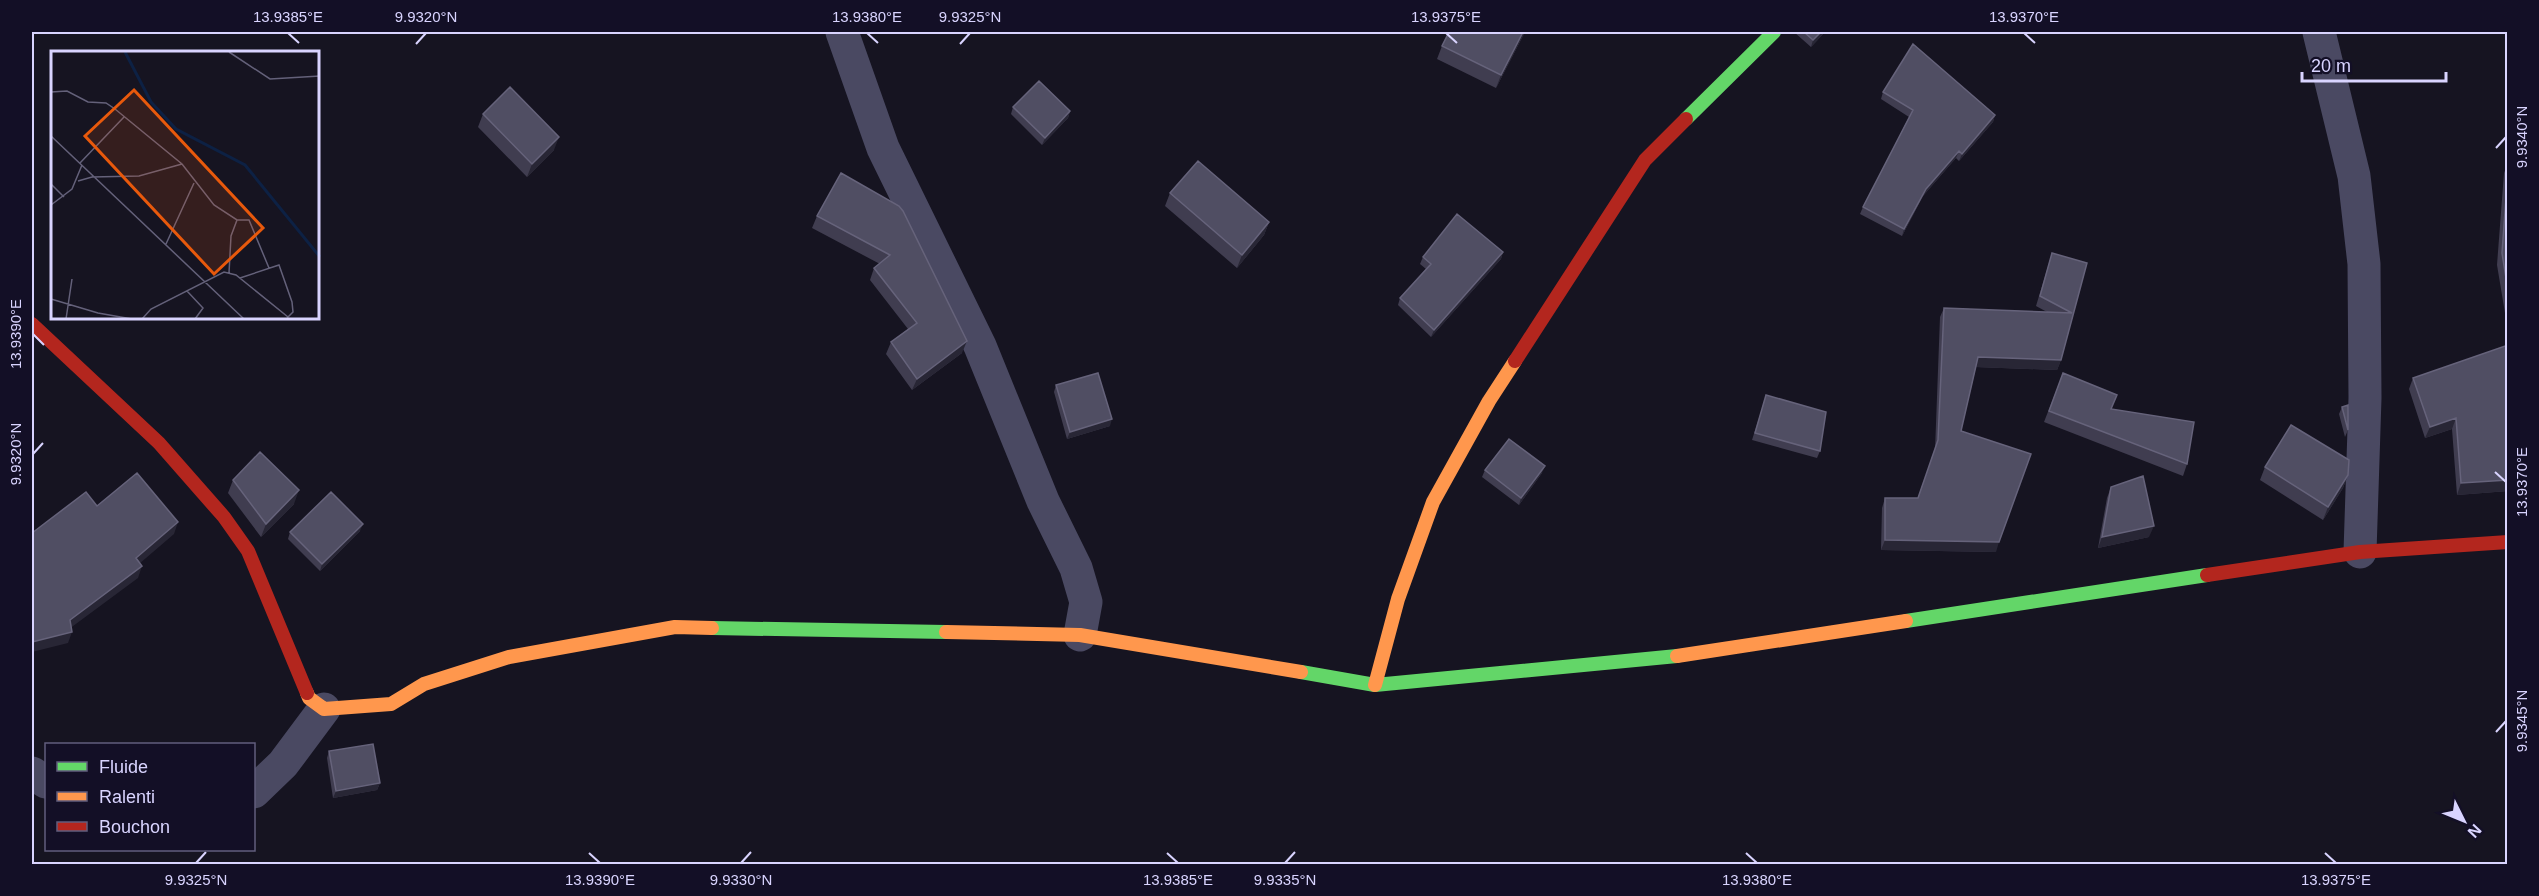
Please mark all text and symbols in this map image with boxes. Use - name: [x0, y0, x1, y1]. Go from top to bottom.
- text: 13.9385°E: [253, 8, 323, 25]
- text: 9.9320°N: [395, 8, 457, 25]
- text: 13.9380°E: [832, 8, 902, 25]
- text: 9.9325°N: [939, 8, 1001, 25]
- text: 13.9375°E: [1411, 8, 1481, 25]
- text: 13.9370°E: [1989, 8, 2059, 25]
- scale bar: [2302, 45, 2446, 83]
- inset map: [51, 51, 320, 320]
- text: 20 m: [2311, 56, 2351, 76]
- text: 9.9340°N: [2513, 106, 2530, 168]
- text: 13.9390°E: [7, 299, 24, 369]
- text: 9.9320°N: [7, 423, 24, 485]
- text: 13.9370°E: [2513, 447, 2530, 517]
- text: 9.9345°N: [2513, 690, 2530, 752]
- legend: [45, 743, 255, 851]
- text: Fluide: [99, 757, 148, 777]
- text: Ralenti: [99, 787, 155, 807]
- north arrow: [2434, 791, 2494, 851]
- text: Bouchon: [99, 817, 170, 837]
- text: N: [2464, 821, 2485, 841]
- text: 9.9325°N: [165, 871, 227, 888]
- text: 13.9390°E: [565, 871, 635, 888]
- text: 9.9330°N: [710, 871, 772, 888]
- text: 13.9385°E: [1143, 871, 1213, 888]
- text: 9.9335°N: [1254, 871, 1316, 888]
- text: 13.9380°E: [1722, 871, 1792, 888]
- text: 13.9375°E: [2301, 871, 2371, 888]

